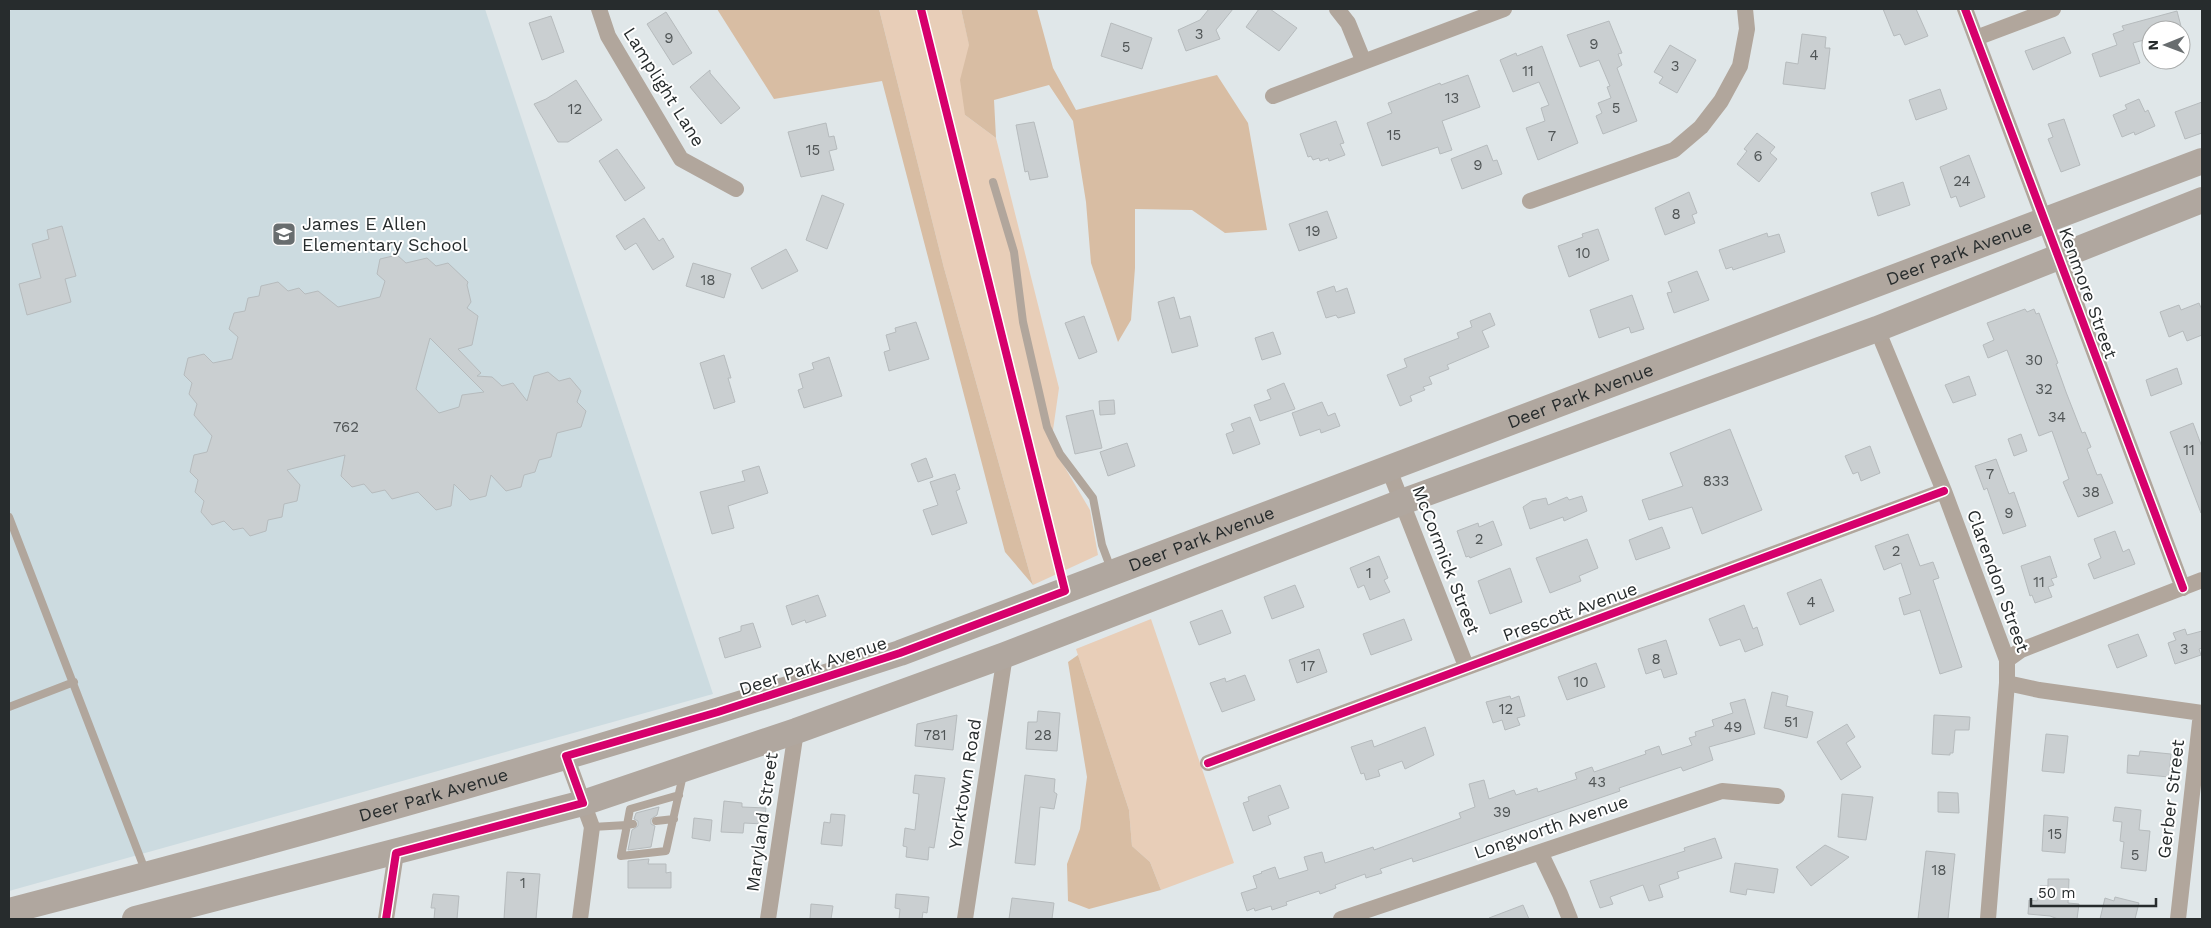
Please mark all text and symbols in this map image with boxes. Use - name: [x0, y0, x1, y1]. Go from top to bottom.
- north arrow: [2141, 20, 2191, 70]
- street label: Lamplight Lane: [619, 23, 709, 150]
- house number: 3: [1195, 25, 1203, 43]
- house number: 9: [664, 29, 674, 47]
- house number: 9: [1589, 35, 1599, 53]
- house number: 5: [1122, 38, 1130, 56]
- text: N: [2145, 40, 2161, 51]
- house number: 4: [1809, 46, 1819, 64]
- house number: 3: [1671, 57, 1679, 75]
- house number: 11: [1522, 62, 1534, 80]
- house number: 13: [1445, 89, 1459, 107]
- house number: 5: [1612, 99, 1620, 117]
- house number: 12: [568, 100, 582, 118]
- house number: 15: [1387, 126, 1401, 144]
- house number: 7: [1548, 127, 1556, 145]
- house number: 15: [806, 141, 820, 159]
- house number: 6: [1753, 147, 1763, 165]
- house number: 9: [1473, 156, 1483, 174]
- house number: 24: [1953, 172, 1971, 190]
- house number: 8: [1671, 205, 1681, 223]
- place label: James E Allen Elementary School: [302, 213, 468, 255]
- street label: Deer Park Avenue: [1883, 215, 2035, 289]
- school or university icon: James E Allen Elementary School: [271, 221, 297, 247]
- house number: 19: [1305, 222, 1321, 240]
- street label: Kenmore Street: [2055, 224, 2122, 362]
- house number: 10: [1575, 244, 1591, 262]
- house number: 18: [700, 271, 716, 289]
- house number: 30: [2025, 351, 2043, 369]
- street label: Deer Park Avenue: [1504, 358, 1656, 433]
- house number: 32: [2035, 380, 2053, 398]
- house number: 34: [2048, 408, 2066, 426]
- house number: 762: [333, 418, 359, 436]
- house number: 11: [2183, 441, 2195, 459]
- house number: 7: [1986, 465, 1994, 483]
- house number: 833: [1703, 472, 1729, 490]
- street label: McCormick Street: [1408, 482, 1485, 638]
- house number: 38: [2082, 483, 2100, 501]
- street label: Deer Park Avenue: [1125, 502, 1277, 576]
- house number: 9: [2004, 504, 2014, 522]
- street label: Clarendon Street: [1963, 507, 2034, 655]
- house number: 2: [1475, 530, 1483, 548]
- house number: 2: [1892, 542, 1900, 560]
- house number: 1: [1366, 564, 1372, 582]
- house number: 11: [2033, 573, 2045, 591]
- street label: Prescott Avenue: [1500, 577, 1640, 646]
- house number: 4: [1806, 593, 1816, 611]
- street label: Deer Park Avenue: [736, 632, 889, 699]
- house number: 3: [2180, 640, 2188, 658]
- house number: 8: [1651, 650, 1661, 668]
- house number: 17: [1301, 657, 1315, 675]
- house number: 10: [1573, 673, 1589, 691]
- house number: 12: [1499, 700, 1513, 718]
- house number: 51: [1784, 713, 1798, 731]
- street label: Yorktown Road: [944, 717, 985, 851]
- house number: 49: [1724, 718, 1742, 736]
- house number: 781: [923, 726, 947, 744]
- house number: 28: [1034, 726, 1052, 744]
- street label: Gerber Street: [2153, 738, 2188, 860]
- street label: Maryland Street: [741, 750, 782, 893]
- street label: Deer Park Avenue: [356, 763, 510, 826]
- house number: 43: [1588, 773, 1606, 791]
- street label: Longworth Avenue: [1471, 790, 1631, 863]
- house number: 39: [1493, 803, 1511, 821]
- house number: 15: [2048, 825, 2062, 843]
- house number: 5: [2131, 846, 2139, 864]
- house number: 18: [1931, 861, 1947, 879]
- house number: 1: [520, 874, 526, 892]
- scale bar: [2031, 876, 2156, 908]
- text: 50 m: [2038, 884, 2075, 902]

